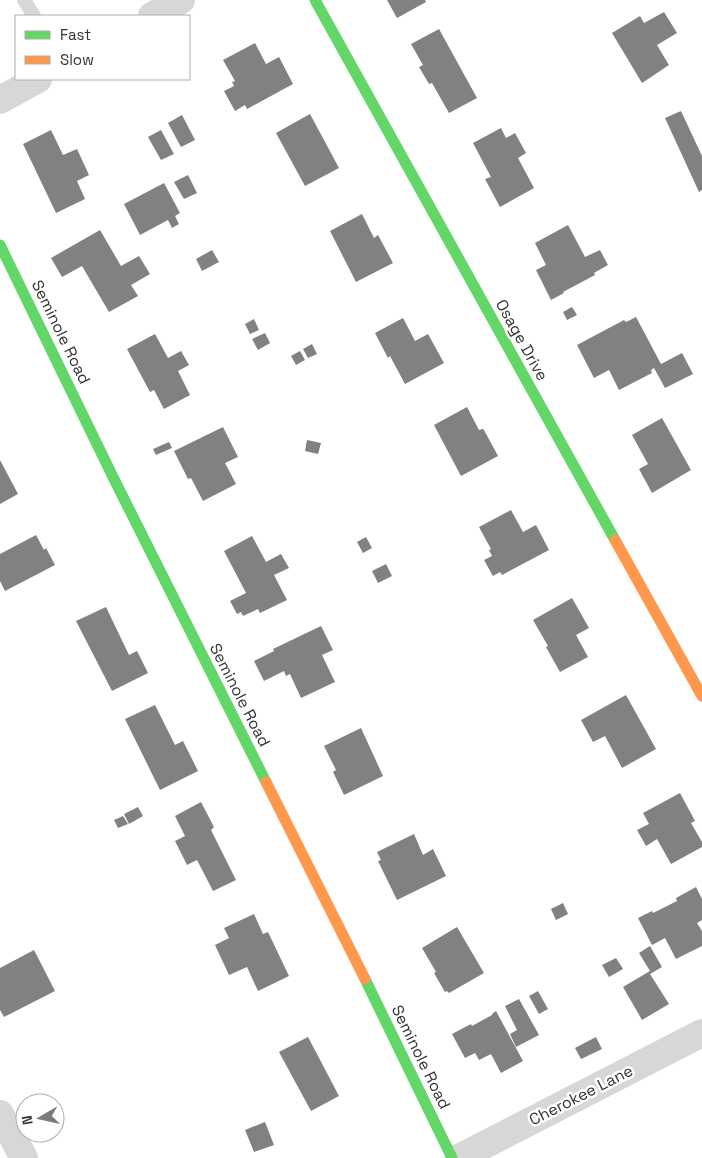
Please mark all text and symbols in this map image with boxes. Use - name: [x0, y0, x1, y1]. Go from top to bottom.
- legend: [15, 15, 190, 80]
- text: Fast: [60, 25, 91, 44]
- text: Slow: [60, 50, 94, 69]
- street label: Seminole Road: [27, 276, 95, 388]
- street label: Osage Drive: [491, 295, 553, 385]
- street label: Seminole Road: [205, 640, 275, 750]
- street label: Seminole Road: [387, 1001, 455, 1113]
- street label: Cherokee Lane: [526, 1060, 636, 1130]
- north arrow: [15, 1093, 65, 1143]
- text: N: [18, 1114, 37, 1126]

